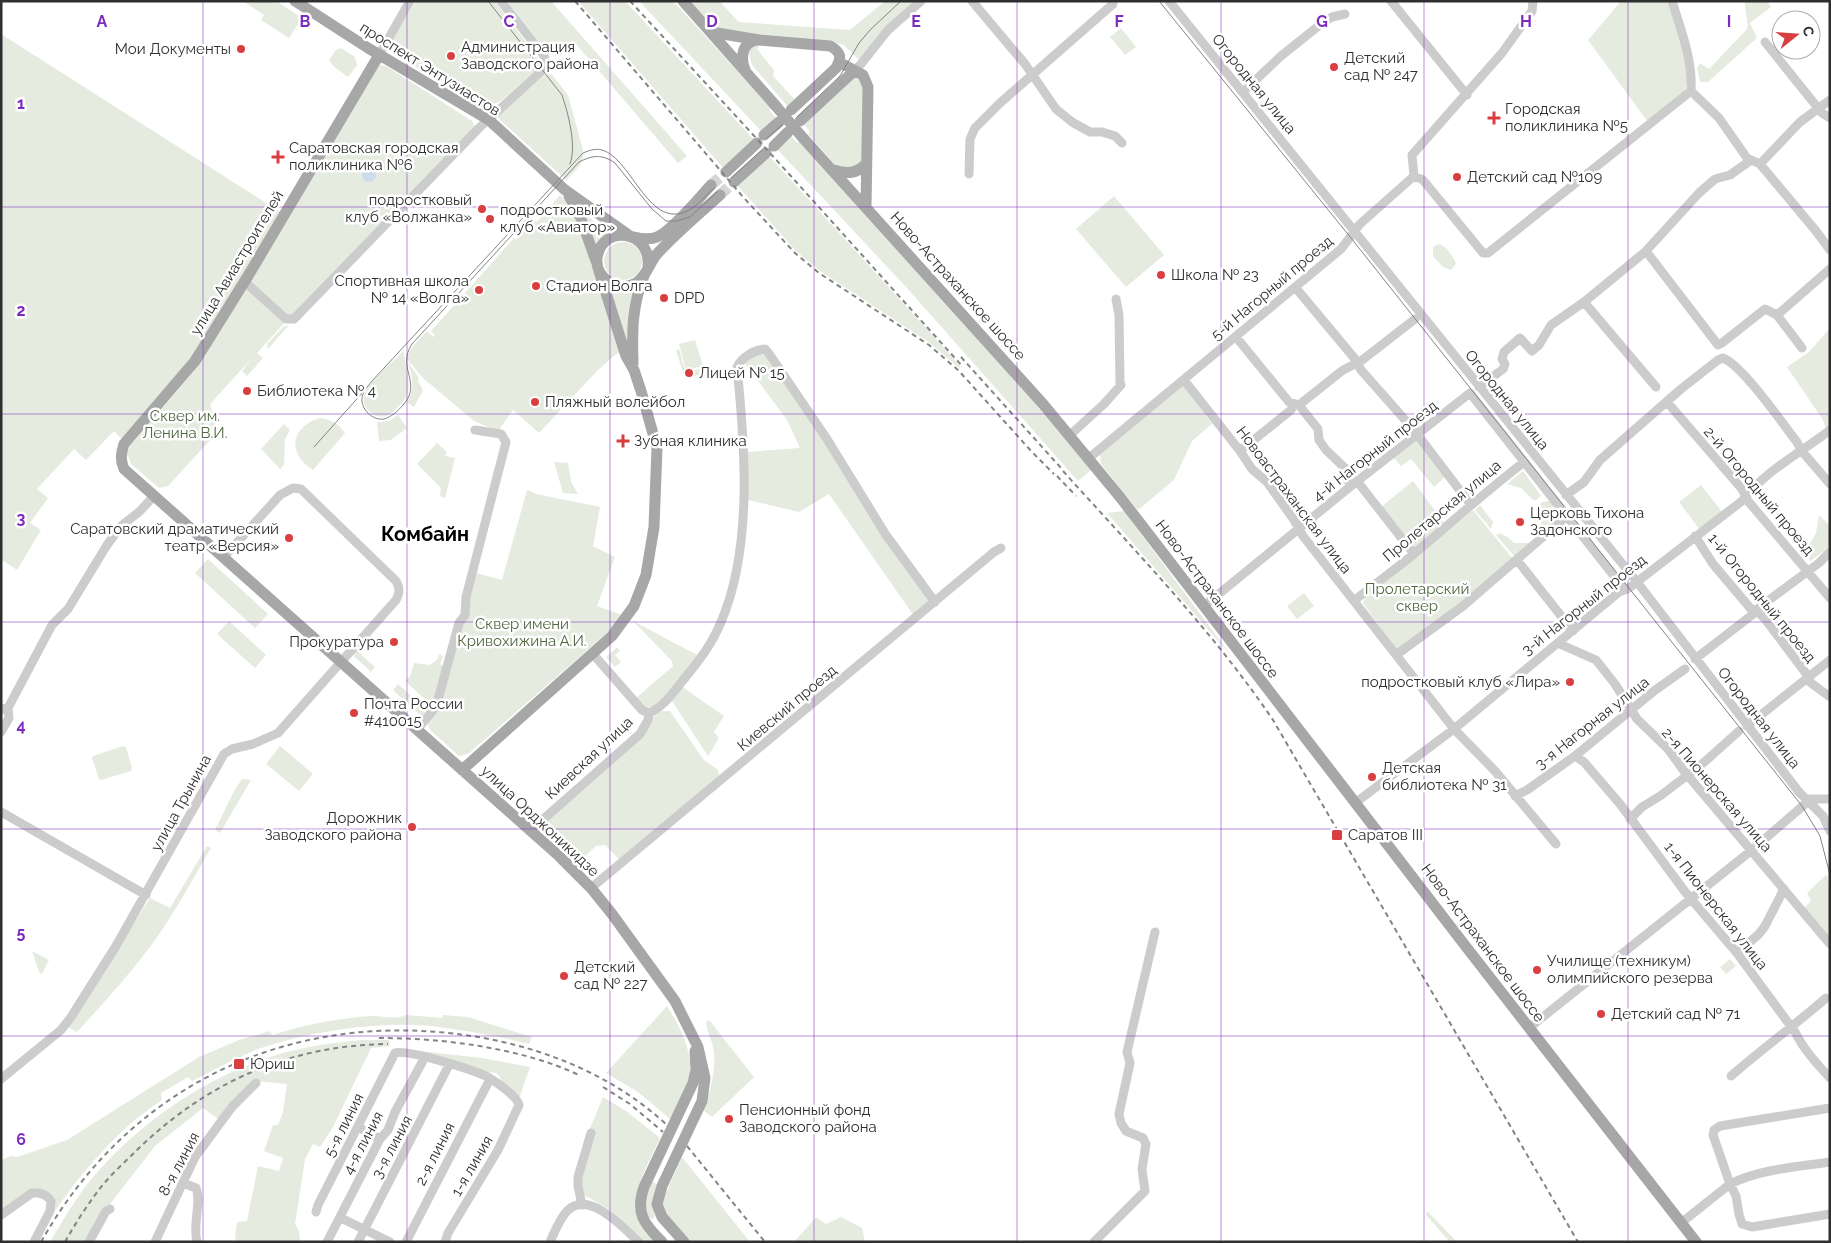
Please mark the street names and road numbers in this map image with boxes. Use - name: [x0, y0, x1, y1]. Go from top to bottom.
- street label: проспект Энтузиастов: [357, 18, 503, 120]
- street label: Огородная улица: [1208, 30, 1300, 138]
- street label: улица Авиастроителей: [187, 187, 287, 339]
- street label: Ново-Астраханское шоссе: [887, 208, 1030, 364]
- street label: 5-й Нагорный проезд: [1207, 232, 1337, 344]
- street label: Огородная улица: [1461, 346, 1553, 454]
- street label: 4-й Нагорный проезд: [1309, 397, 1441, 505]
- street label: Новоастраханская улица: [1233, 423, 1355, 577]
- street label: 2-й Огородный проезд: [1700, 423, 1818, 559]
- street label: Пролетарская улица: [1379, 456, 1505, 566]
- street label: Ново-Астраханское шоссе: [1152, 516, 1283, 682]
- street label: 1-й Огородный проезд: [1704, 530, 1820, 667]
- street label: 3-й Нагорный проезд: [1518, 551, 1650, 659]
- street label: Киевский проезд: [734, 661, 841, 755]
- street label: Огородная улица: [1714, 664, 1804, 772]
- street label: 3-я Нагорная улица: [1531, 673, 1653, 773]
- street label: Киевская улица: [542, 713, 636, 803]
- street label: 2-я Пионерская улица: [1658, 724, 1776, 856]
- street label: улица Трынина: [147, 752, 215, 854]
- street label: улица Орджоникидзе: [477, 762, 603, 881]
- street label: 1-я Пионерская улица: [1660, 838, 1772, 974]
- street label: Ново-Астраханское шоссе: [1418, 860, 1549, 1026]
- street label: 5-я линия: [320, 1090, 368, 1160]
- street label: 4-я линия: [339, 1108, 387, 1178]
- street label: 3-я линия: [368, 1112, 416, 1182]
- street label: 2-я линия: [411, 1119, 459, 1189]
- street label: 8-я линия: [155, 1129, 203, 1199]
- street label: 1-я линия: [447, 1132, 497, 1200]

